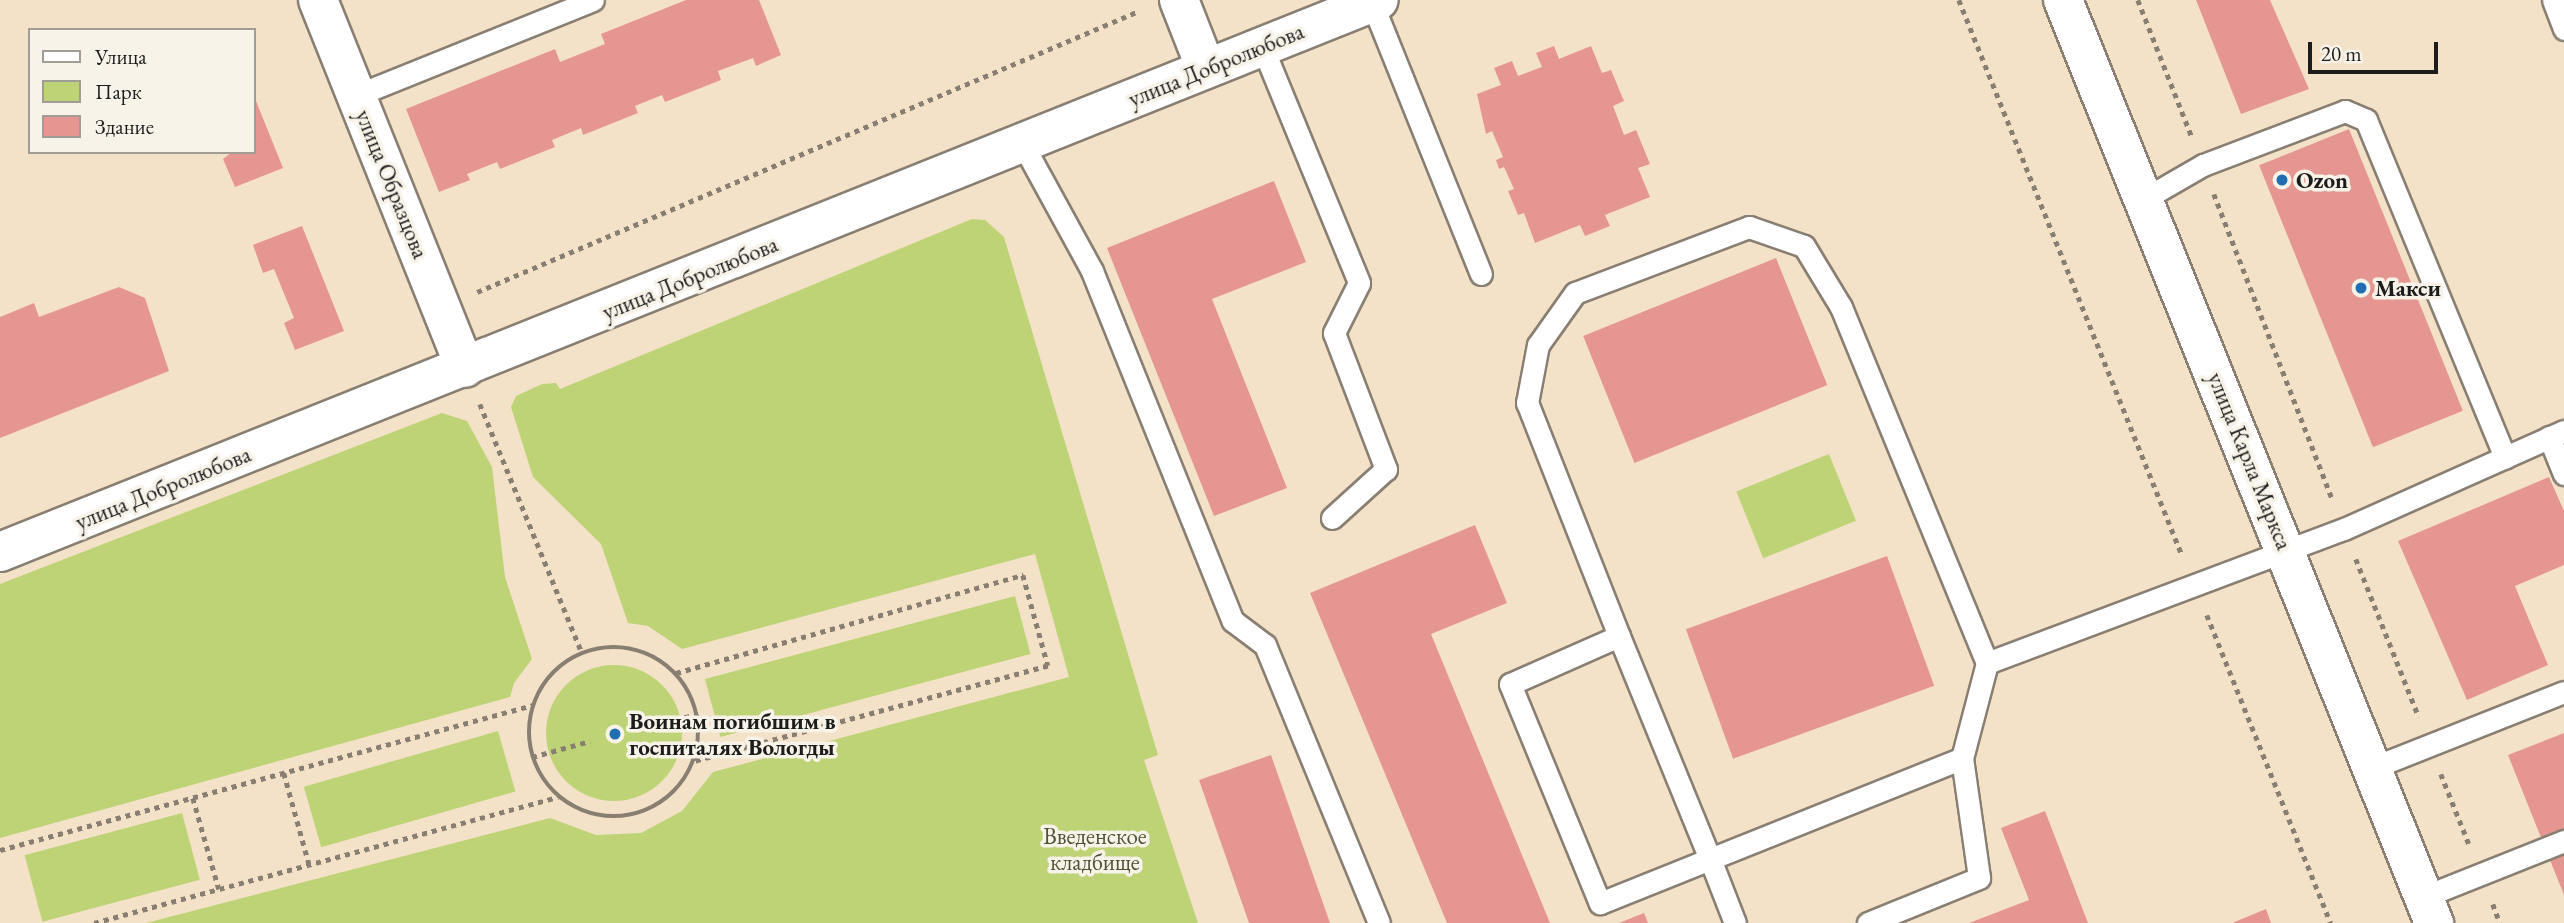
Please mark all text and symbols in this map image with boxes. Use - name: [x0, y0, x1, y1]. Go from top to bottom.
- street label: улица Добролюбова: [1124, 17, 1308, 113]
- legend: [28, 28, 256, 154]
- scale bar: [2312, 28, 2442, 72]
- text: 20 m: [2321, 40, 2362, 67]
- text: Улица: [95, 43, 147, 70]
- text: Парк: [95, 78, 142, 105]
- street label: улица Образцова: [350, 106, 434, 262]
- text: Здание: [95, 113, 154, 140]
- place label: Ozon: [2296, 166, 2348, 194]
- marker: Ozon: [2274, 172, 2290, 188]
- street label: улица Добролюбова: [598, 230, 782, 326]
- place label: Макси: [2375, 274, 2441, 302]
- marker: Макси: [2353, 280, 2369, 296]
- street label: улица Карла Маркса: [2202, 368, 2298, 554]
- street label: улица Добролюбова: [71, 440, 255, 536]
- place label: Воинам погибшим в госпиталях Вологды: [629, 707, 836, 761]
- marker: Воинам погибшим в госпиталях Вологды: [607, 726, 623, 742]
- park label: Введенское кладбище: [1043, 822, 1147, 876]

